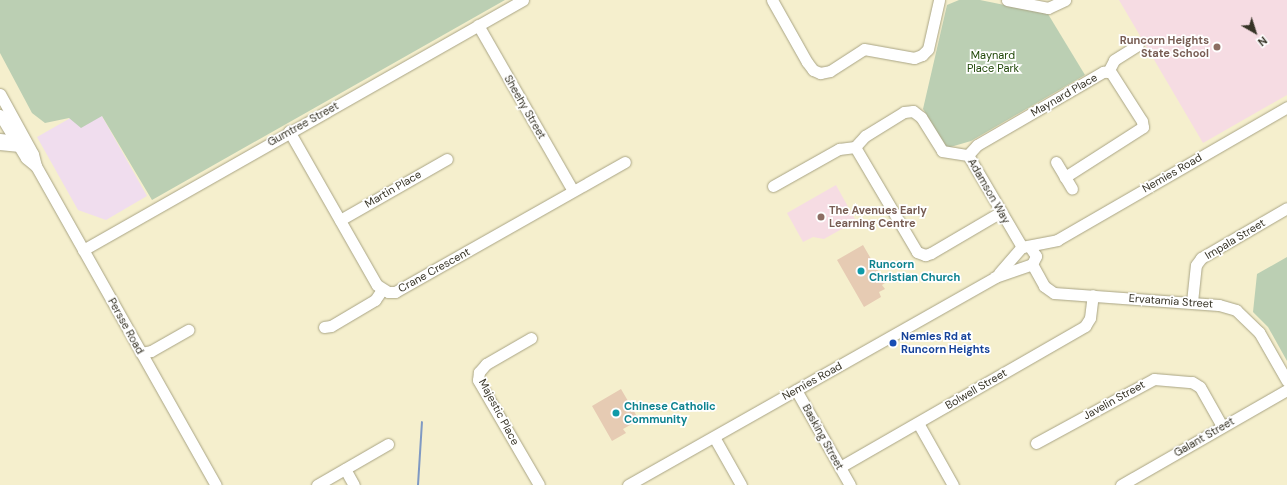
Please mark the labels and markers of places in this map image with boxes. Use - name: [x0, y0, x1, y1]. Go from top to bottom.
- place label: Runcorn Heights State School: [1120, 34, 1209, 60]
- marker: Runcorn Heights State School: [1212, 42, 1222, 52]
- place label: The Avenues Early Learning Centre: [829, 204, 927, 230]
- marker: The Avenues Early Learning Centre: [816, 212, 826, 222]
- place label: Runcorn Christian Church: [869, 258, 960, 284]
- marker: Runcorn Christian Church: [856, 266, 866, 276]
- place label: Nemies Rd at Runcorn Heights: [901, 330, 990, 356]
- marker: Nemies Rd at Runcorn Heights: [888, 338, 898, 348]
- place label: Chinese Catholic Community: [624, 400, 716, 426]
- marker: Chinese Catholic Community: [611, 408, 621, 418]

